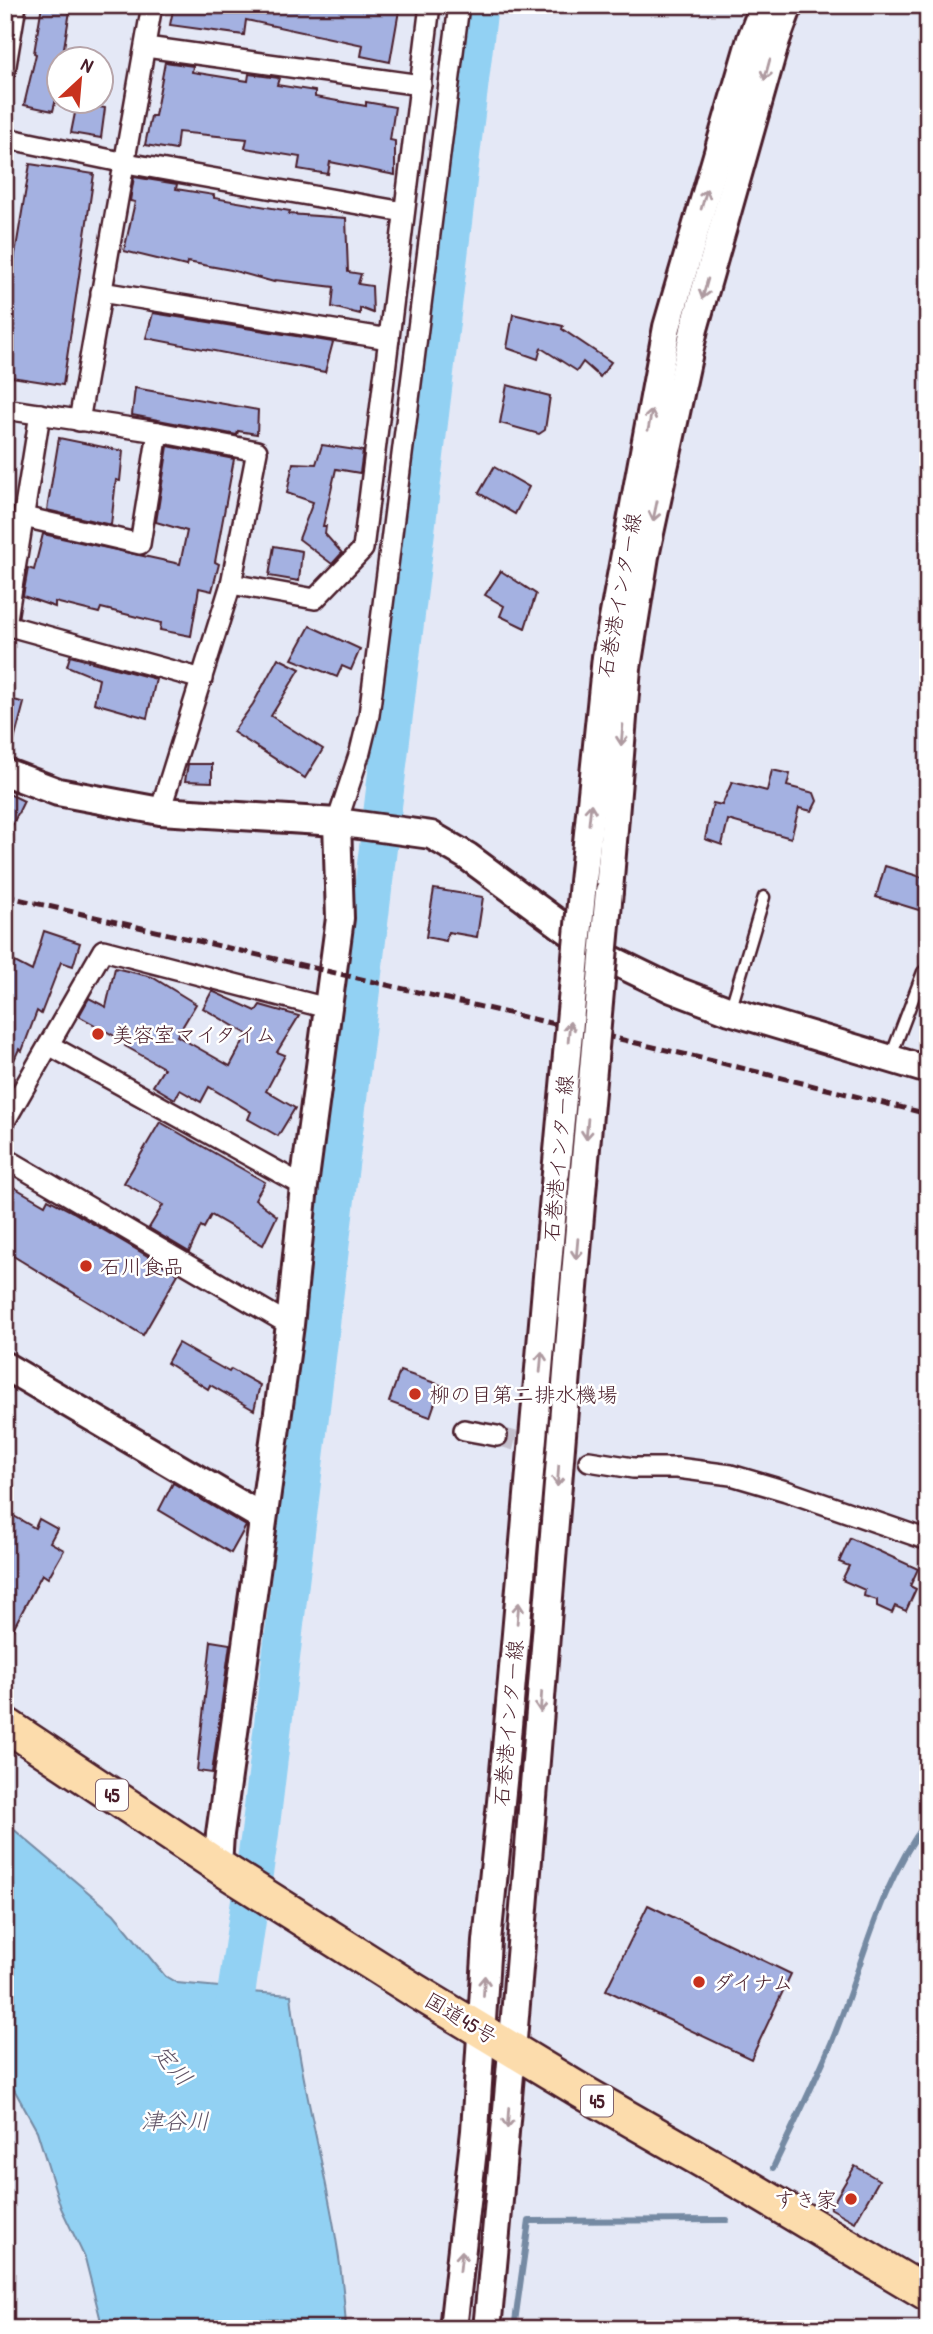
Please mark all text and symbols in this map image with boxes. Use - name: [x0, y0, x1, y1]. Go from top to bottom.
- north arrow: [46, 46, 116, 116]
- text: N: [77, 51, 98, 79]
- one-way arrow: [760, 59, 773, 81]
- one-way arrow: [699, 188, 712, 210]
- one-way arrow: [698, 278, 711, 300]
- one-way arrow: [644, 409, 657, 432]
- one-way arrow: [647, 499, 661, 522]
- street label: 石巻港インター線: [590, 510, 648, 680]
- one-way arrow: [615, 724, 628, 746]
- one-way arrow: [583, 803, 596, 826]
- place label: 美容室マイタイム: [112, 1020, 276, 1049]
- one-way arrow: [563, 1021, 576, 1043]
- marker: 美容室マイタイム: [90, 1026, 106, 1042]
- street label: 石巻港インター線: [536, 1073, 580, 1243]
- one-way arrow: [580, 1118, 593, 1140]
- one-way arrow: [570, 1237, 583, 1260]
- place label: 石川食品: [100, 1252, 184, 1281]
- marker: 石川食品: [78, 1258, 94, 1274]
- one-way arrow: [535, 1351, 548, 1373]
- place label: 柳の目第二排水機場: [429, 1380, 618, 1409]
- marker: 柳の目第二排水機場: [407, 1386, 423, 1402]
- one-way arrow: [551, 1464, 564, 1486]
- one-way arrow: [512, 1602, 525, 1624]
- street label: 石巻港インター線: [486, 1638, 530, 1808]
- one-way arrow: [534, 1691, 547, 1713]
- road number: 45: [96, 1780, 128, 1811]
- place label: ダイナム: [713, 1968, 793, 1997]
- marker: ダイナム: [691, 1974, 707, 1990]
- one-way arrow: [478, 1975, 491, 1997]
- street label: 国道45号: [419, 1985, 503, 2051]
- water label: 定川: [146, 2038, 200, 2092]
- road number: 45: [581, 2086, 613, 2116]
- water label: 津谷川: [141, 2105, 210, 2136]
- one-way arrow: [501, 2106, 514, 2129]
- place label: すき家: [774, 2185, 837, 2214]
- marker: すき家: [843, 2191, 859, 2207]
- one-way arrow: [454, 2250, 467, 2273]

